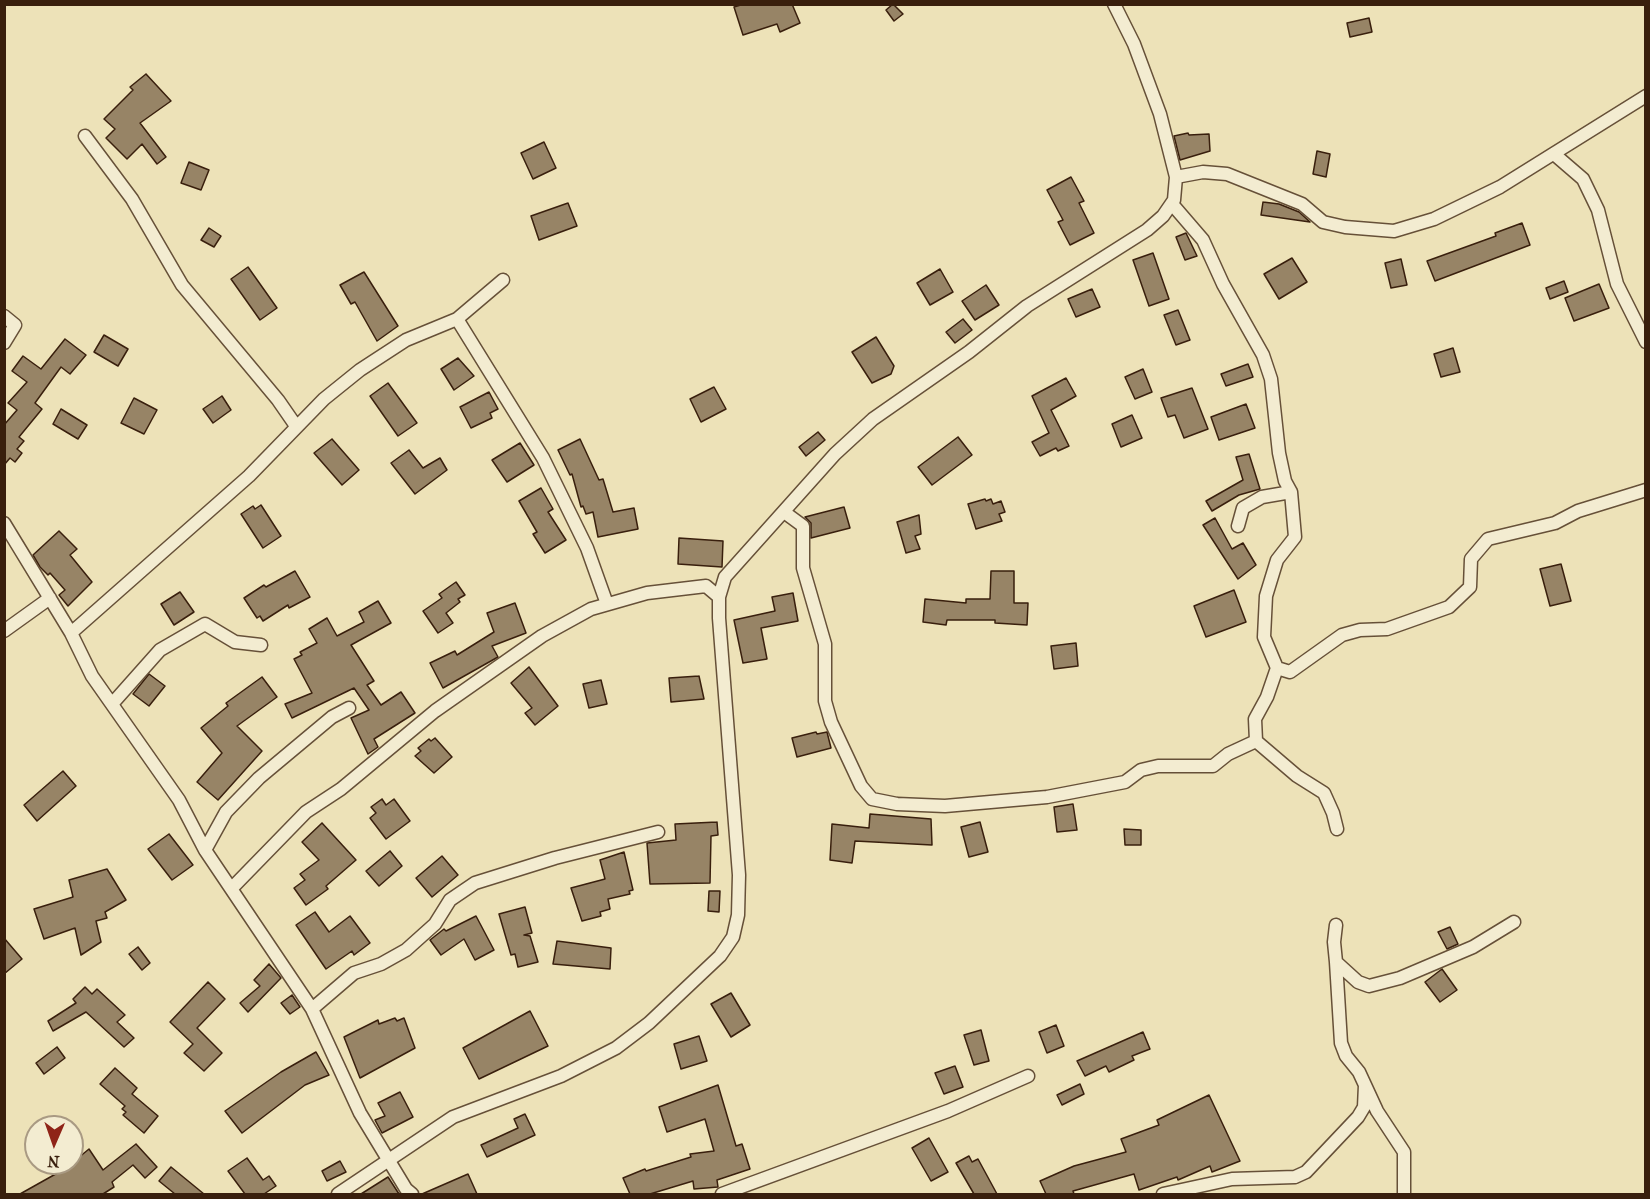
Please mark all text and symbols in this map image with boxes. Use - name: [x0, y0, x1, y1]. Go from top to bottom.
- north arrow: [24, 1115, 84, 1175]
- text: N: [47, 1152, 60, 1171]

